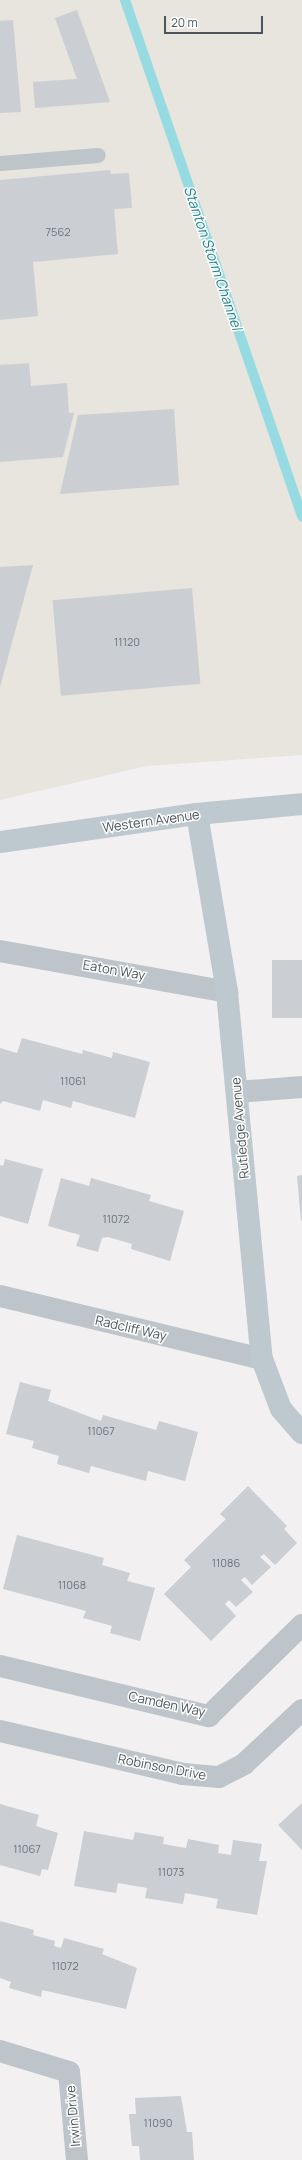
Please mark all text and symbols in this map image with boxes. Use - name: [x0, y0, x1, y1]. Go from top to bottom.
- scale bar: [166, 8, 265, 34]
- text: 20 m: [171, 14, 198, 31]
- water label: Stanton Storm Channel: [180, 184, 246, 332]
- house number: 7562: [46, 225, 70, 239]
- house number: 11120: [114, 635, 140, 649]
- street label: Western Avenue: [101, 806, 201, 836]
- street label: Eaton Way: [82, 957, 146, 983]
- house number: 11061: [60, 1074, 86, 1088]
- street label: Rutledge Avenue: [228, 1077, 252, 1179]
- house number: 11072: [102, 1212, 130, 1226]
- street label: Radcliff Way: [94, 1312, 168, 1344]
- house number: 11067: [87, 1424, 115, 1438]
- house number: 11086: [212, 1556, 240, 1570]
- house number: 11068: [58, 1578, 86, 1592]
- street label: Camden Way: [127, 1688, 207, 1720]
- street label: Robinson Drive: [117, 1751, 207, 1783]
- house number: 11067: [13, 1842, 41, 1856]
- house number: 11073: [158, 1865, 184, 1879]
- house number: 11072: [51, 1959, 79, 1973]
- street label: Irwin Drive: [63, 2085, 83, 2147]
- house number: 11090: [144, 2116, 172, 2130]

